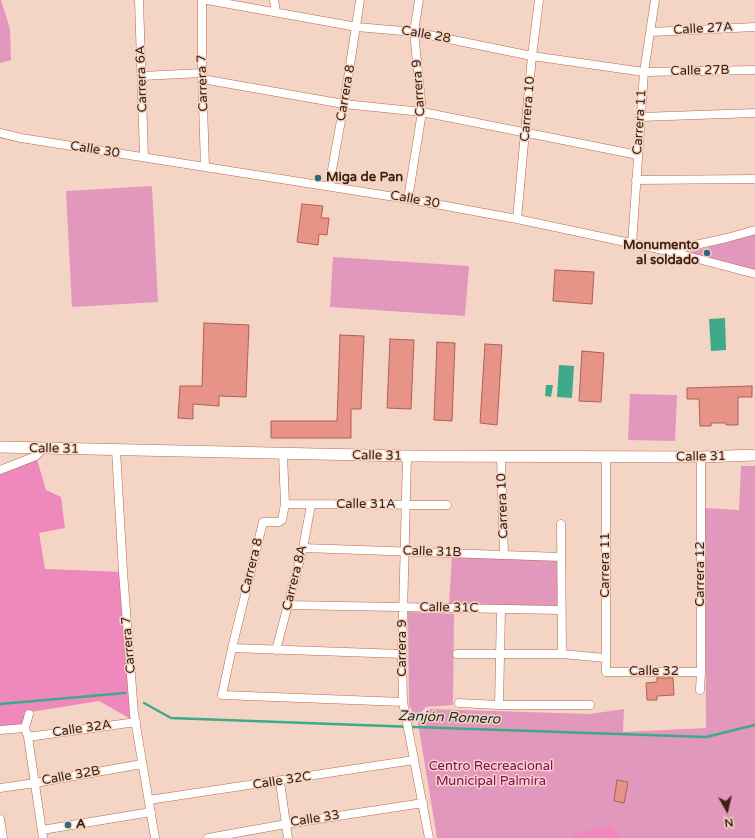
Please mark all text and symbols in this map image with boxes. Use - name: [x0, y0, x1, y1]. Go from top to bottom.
- street label: Calle 27A: [673, 20, 733, 38]
- street label: Calle 28: [400, 23, 452, 47]
- street label: Carrera 6A: [133, 45, 151, 113]
- street label: Carrera 7: [194, 54, 212, 112]
- street label: Carrera 9: [409, 59, 429, 117]
- street label: Carrera 8: [333, 63, 359, 123]
- street label: Calle 27B: [670, 63, 730, 79]
- street label: Carrera 10: [517, 76, 539, 142]
- street label: Carrera 11: [630, 89, 650, 155]
- street label: Calle 30: [69, 138, 121, 162]
- place label: Miga de Pan: [326, 170, 403, 186]
- marker: Miga de Pan: [313, 173, 323, 183]
- street label: Calle 30: [389, 188, 441, 212]
- place label: Monumento al soldado: [623, 238, 699, 269]
- marker: Monumento al soldado: [702, 248, 712, 258]
- street label: Calle 31: [29, 441, 79, 457]
- street label: Calle 31: [352, 448, 402, 464]
- street label: Calle 31: [676, 449, 726, 465]
- street label: Carrera 10: [494, 473, 512, 539]
- street label: Calle 31A: [336, 497, 396, 513]
- street label: Carrera 11: [598, 532, 614, 598]
- street label: Carrera 8: [238, 536, 266, 596]
- street label: Carrera 12: [693, 541, 709, 607]
- street label: Calle 31B: [402, 543, 462, 561]
- street label: Carrera 8A: [279, 544, 311, 612]
- street label: Calle 31C: [419, 600, 479, 616]
- street label: Carrera 7: [119, 616, 139, 674]
- street label: Carrera 9: [395, 619, 411, 677]
- street label: Calle 32: [629, 664, 679, 680]
- water label: Zanjón Romero: [397, 708, 501, 728]
- street label: Calle 32A: [51, 717, 113, 741]
- park label: Centro Recreacional Municipal Palmira: [429, 759, 553, 790]
- street label: Calle 32B: [41, 763, 101, 789]
- street label: Calle 32C: [252, 769, 312, 793]
- north arrow: [707, 790, 747, 830]
- street label: Calle 33: [289, 807, 341, 831]
- text: N: [723, 815, 734, 829]
- place label: A: [76, 817, 86, 833]
- marker: A: [63, 820, 73, 830]

